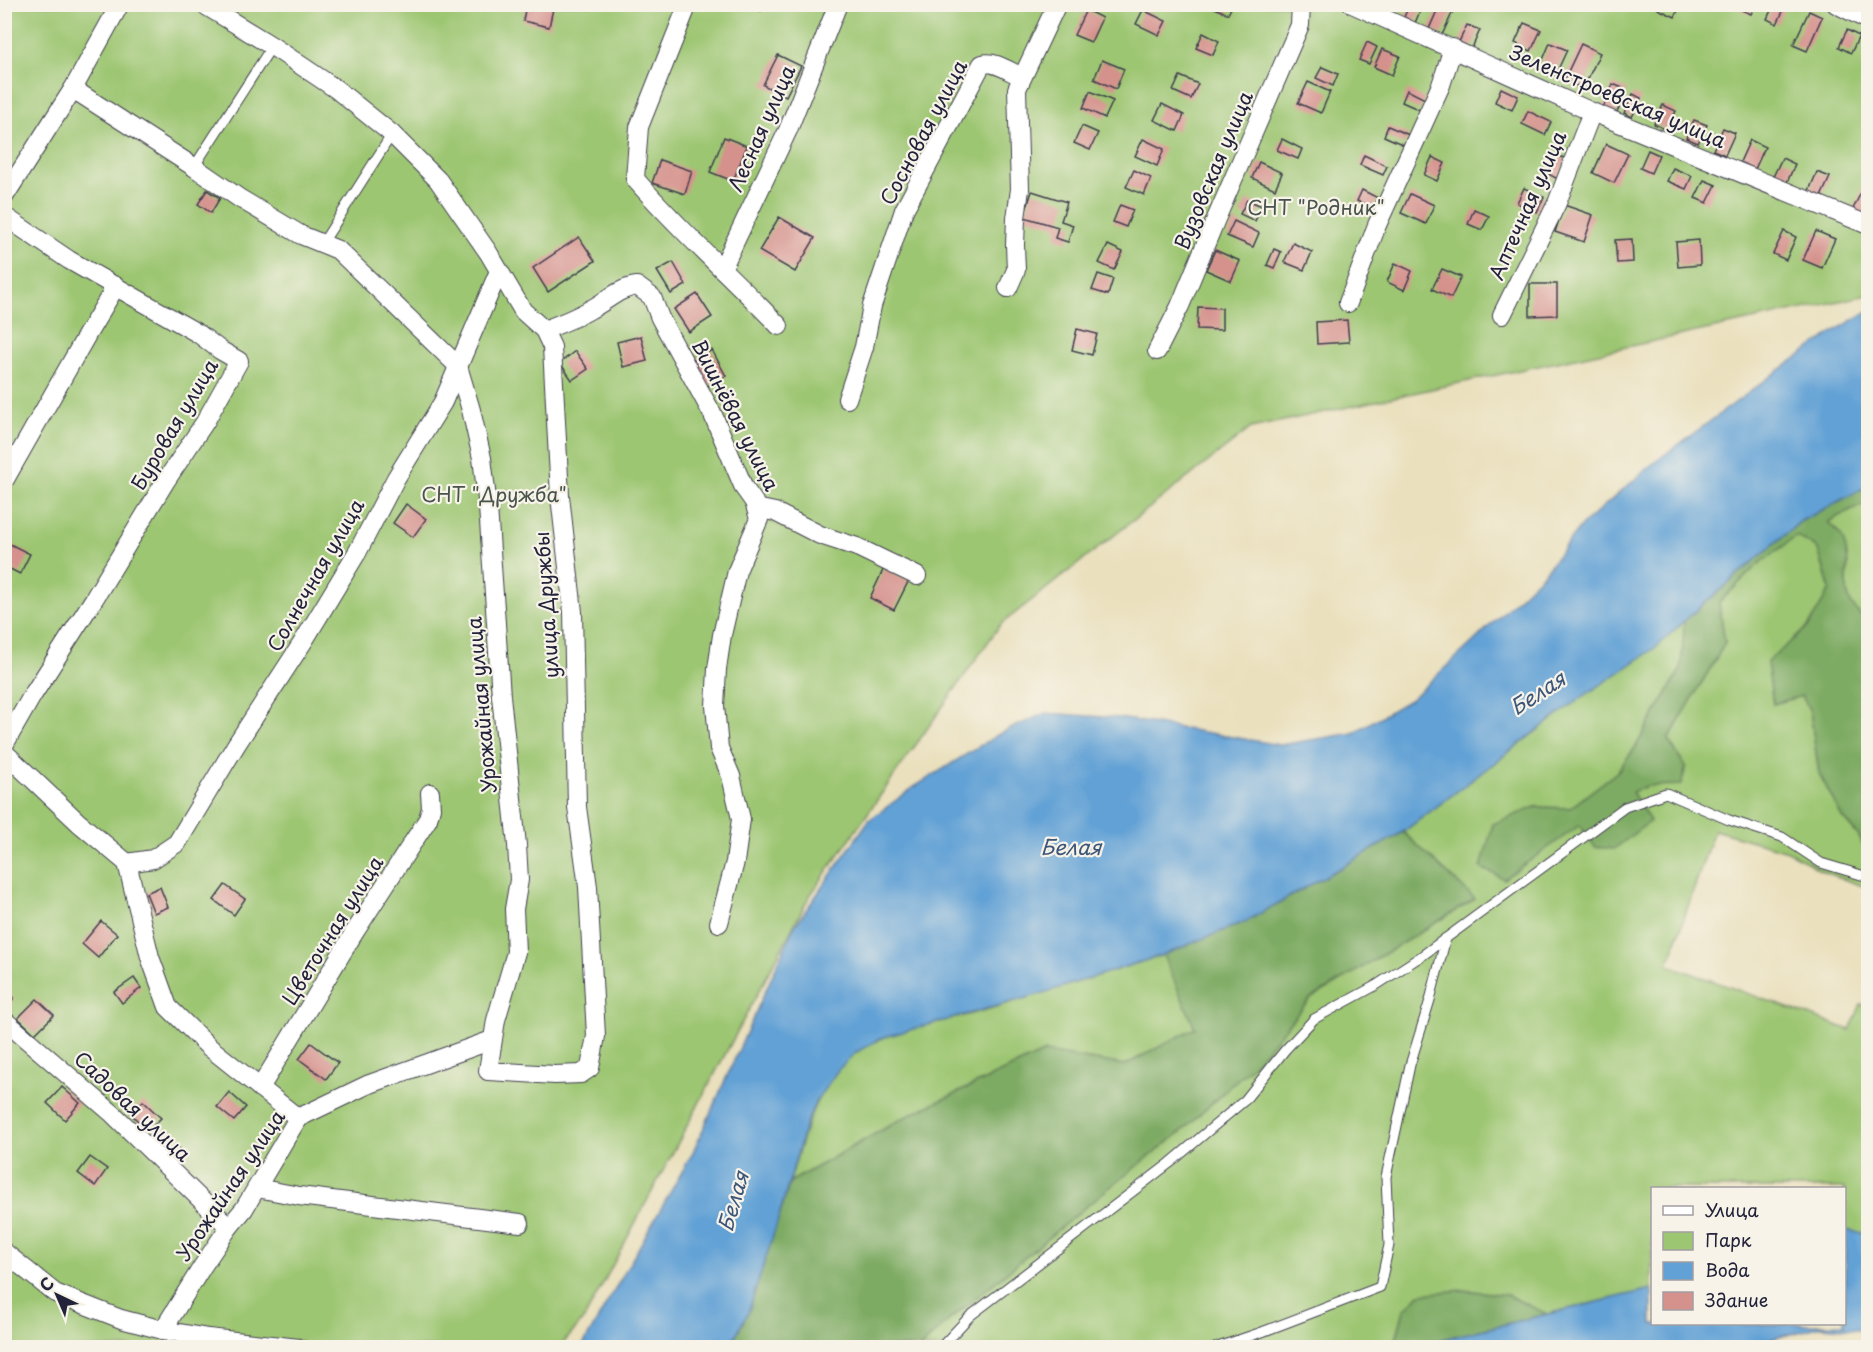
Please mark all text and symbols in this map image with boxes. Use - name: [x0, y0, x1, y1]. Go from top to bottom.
- street label: Зеленстроевская улица: [1505, 37, 1731, 155]
- street label: Сосновая улица: [872, 54, 974, 210]
- street label: Лесная улица: [720, 59, 803, 196]
- street label: Вузовская улица: [1166, 86, 1260, 254]
- street label: Аптечная улица: [1481, 125, 1573, 284]
- park label: СНТ "Родник": [1247, 192, 1385, 222]
- street label: Вишнёвая улица: [685, 334, 787, 496]
- street label: Буровая улица: [123, 352, 225, 495]
- park label: СНТ "Дружба": [421, 479, 567, 509]
- street label: Солнечная улица: [259, 493, 371, 657]
- street label: улица Дружбы: [526, 531, 566, 679]
- street label: Урожайная улица: [458, 615, 504, 794]
- water label: Белая: [1503, 661, 1573, 722]
- water label: Белая: [1041, 830, 1103, 862]
- street label: Цветочная улица: [274, 849, 390, 1010]
- street label: Садовая улица: [68, 1044, 199, 1169]
- street label: Урожайная улица: [168, 1103, 292, 1267]
- water label: Белая: [708, 1166, 756, 1235]
- legend: [1651, 1187, 1846, 1325]
- text: Улица: [1705, 1196, 1759, 1223]
- text: Парк: [1705, 1226, 1752, 1253]
- text: Вода: [1705, 1256, 1750, 1283]
- north arrow: [27, 1265, 87, 1325]
- text: С: [33, 1271, 59, 1296]
- text: Здание: [1705, 1286, 1768, 1313]

